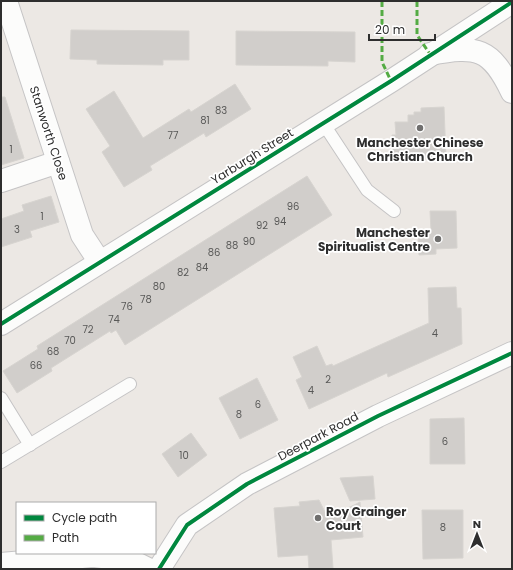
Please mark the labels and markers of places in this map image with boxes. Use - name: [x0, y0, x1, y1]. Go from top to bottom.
- marker: Manchester Chinese Christian Church: [415, 123, 425, 133]
- place label: Manchester Chinese Christian Church: [357, 134, 484, 165]
- place label: Manchester Spiritualist Centre: [318, 224, 431, 255]
- marker: Manchester Spiritualist Centre: [433, 234, 443, 244]
- place label: Roy Grainger Court: [326, 503, 406, 534]
- marker: Roy Grainger Court: [313, 513, 323, 523]

